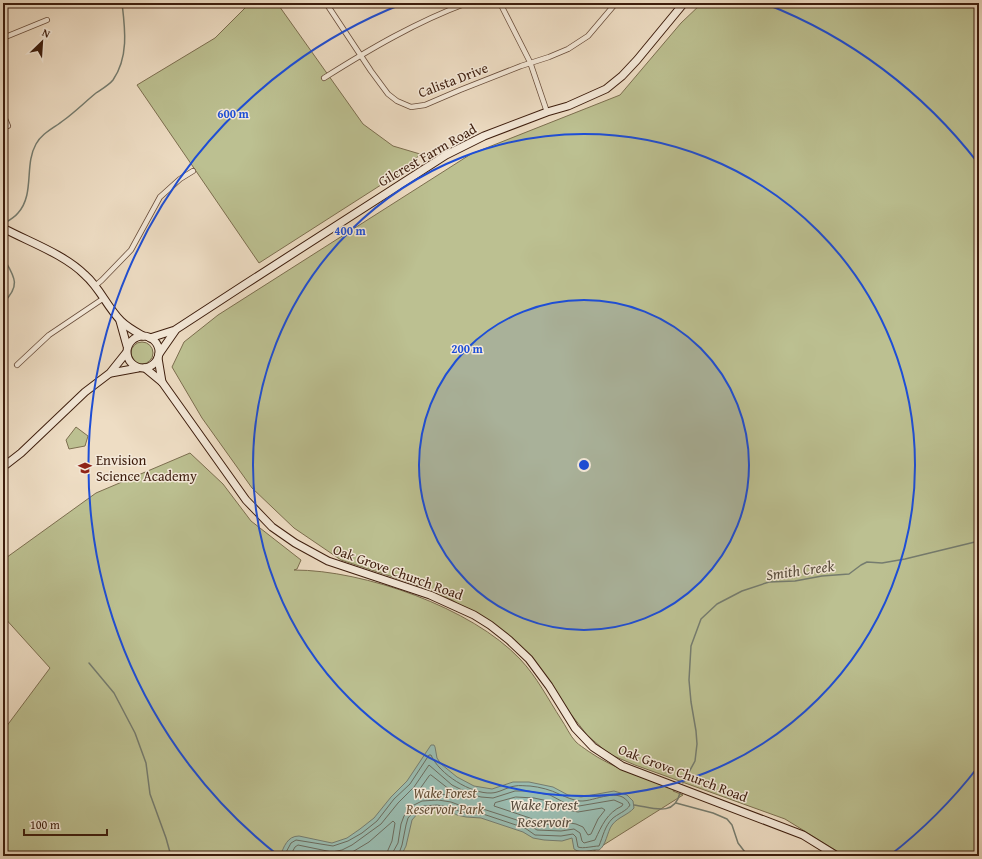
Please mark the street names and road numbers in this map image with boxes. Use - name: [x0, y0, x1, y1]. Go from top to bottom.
- street label: Calista Drive: [415, 57, 491, 103]
- street label: Gilcrest Farm Road: [374, 118, 480, 191]
- street label: Oak Grove Church Road: [330, 539, 466, 605]
- street label: Oak Grove Church Road: [615, 739, 751, 807]

